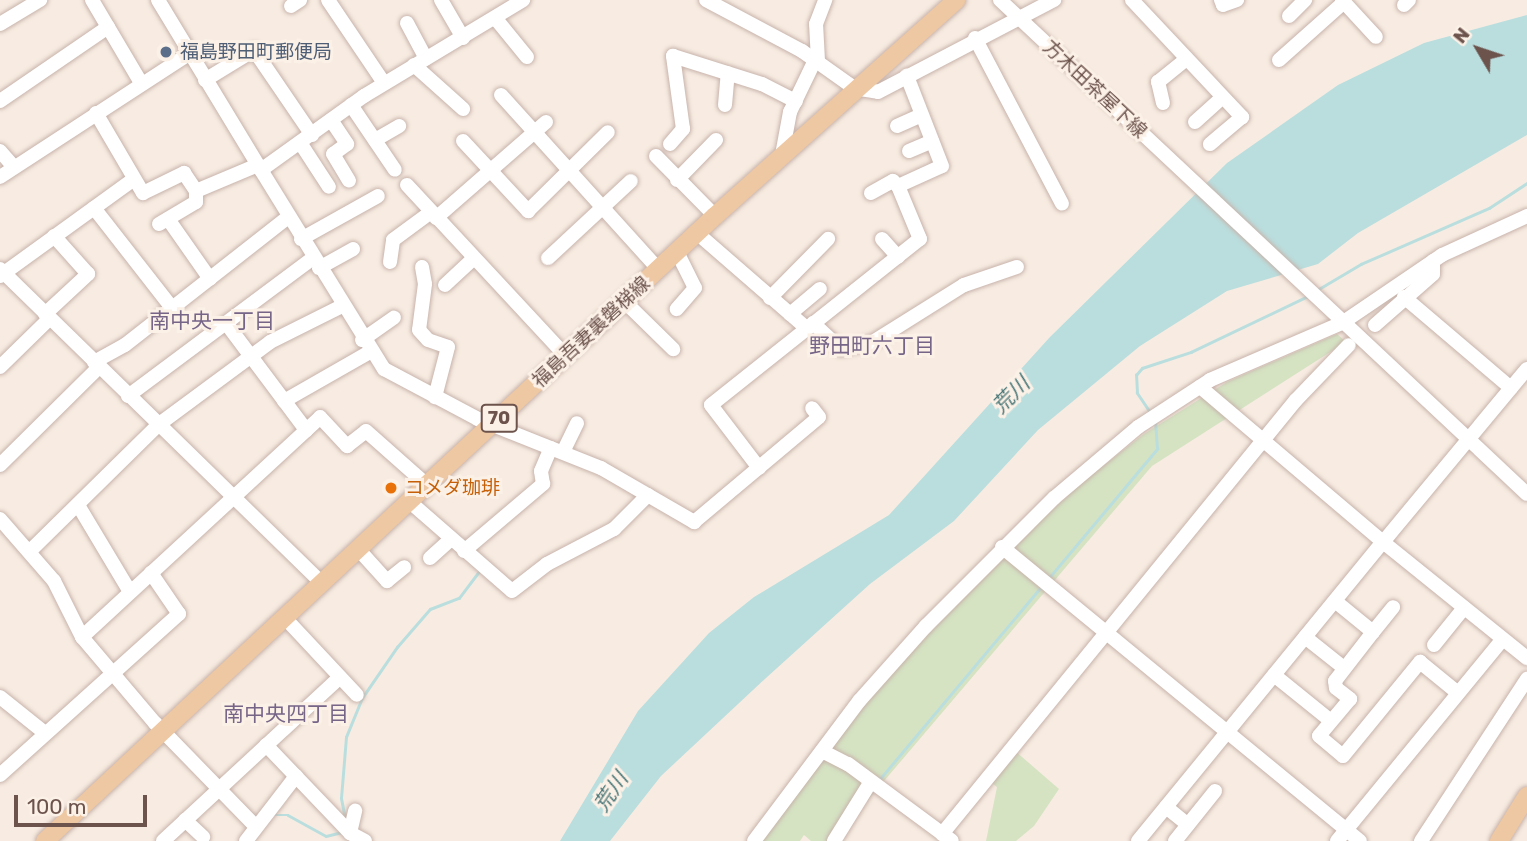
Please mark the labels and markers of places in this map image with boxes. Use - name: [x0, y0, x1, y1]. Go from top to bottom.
- place label: 福島野田町郵便局: [180, 41, 332, 63]
- marker: 福島野田町郵便局: [158, 44, 174, 60]
- place label: コメダ珈琲: [405, 477, 500, 499]
- marker: コメダ珈琲: [383, 480, 399, 496]

